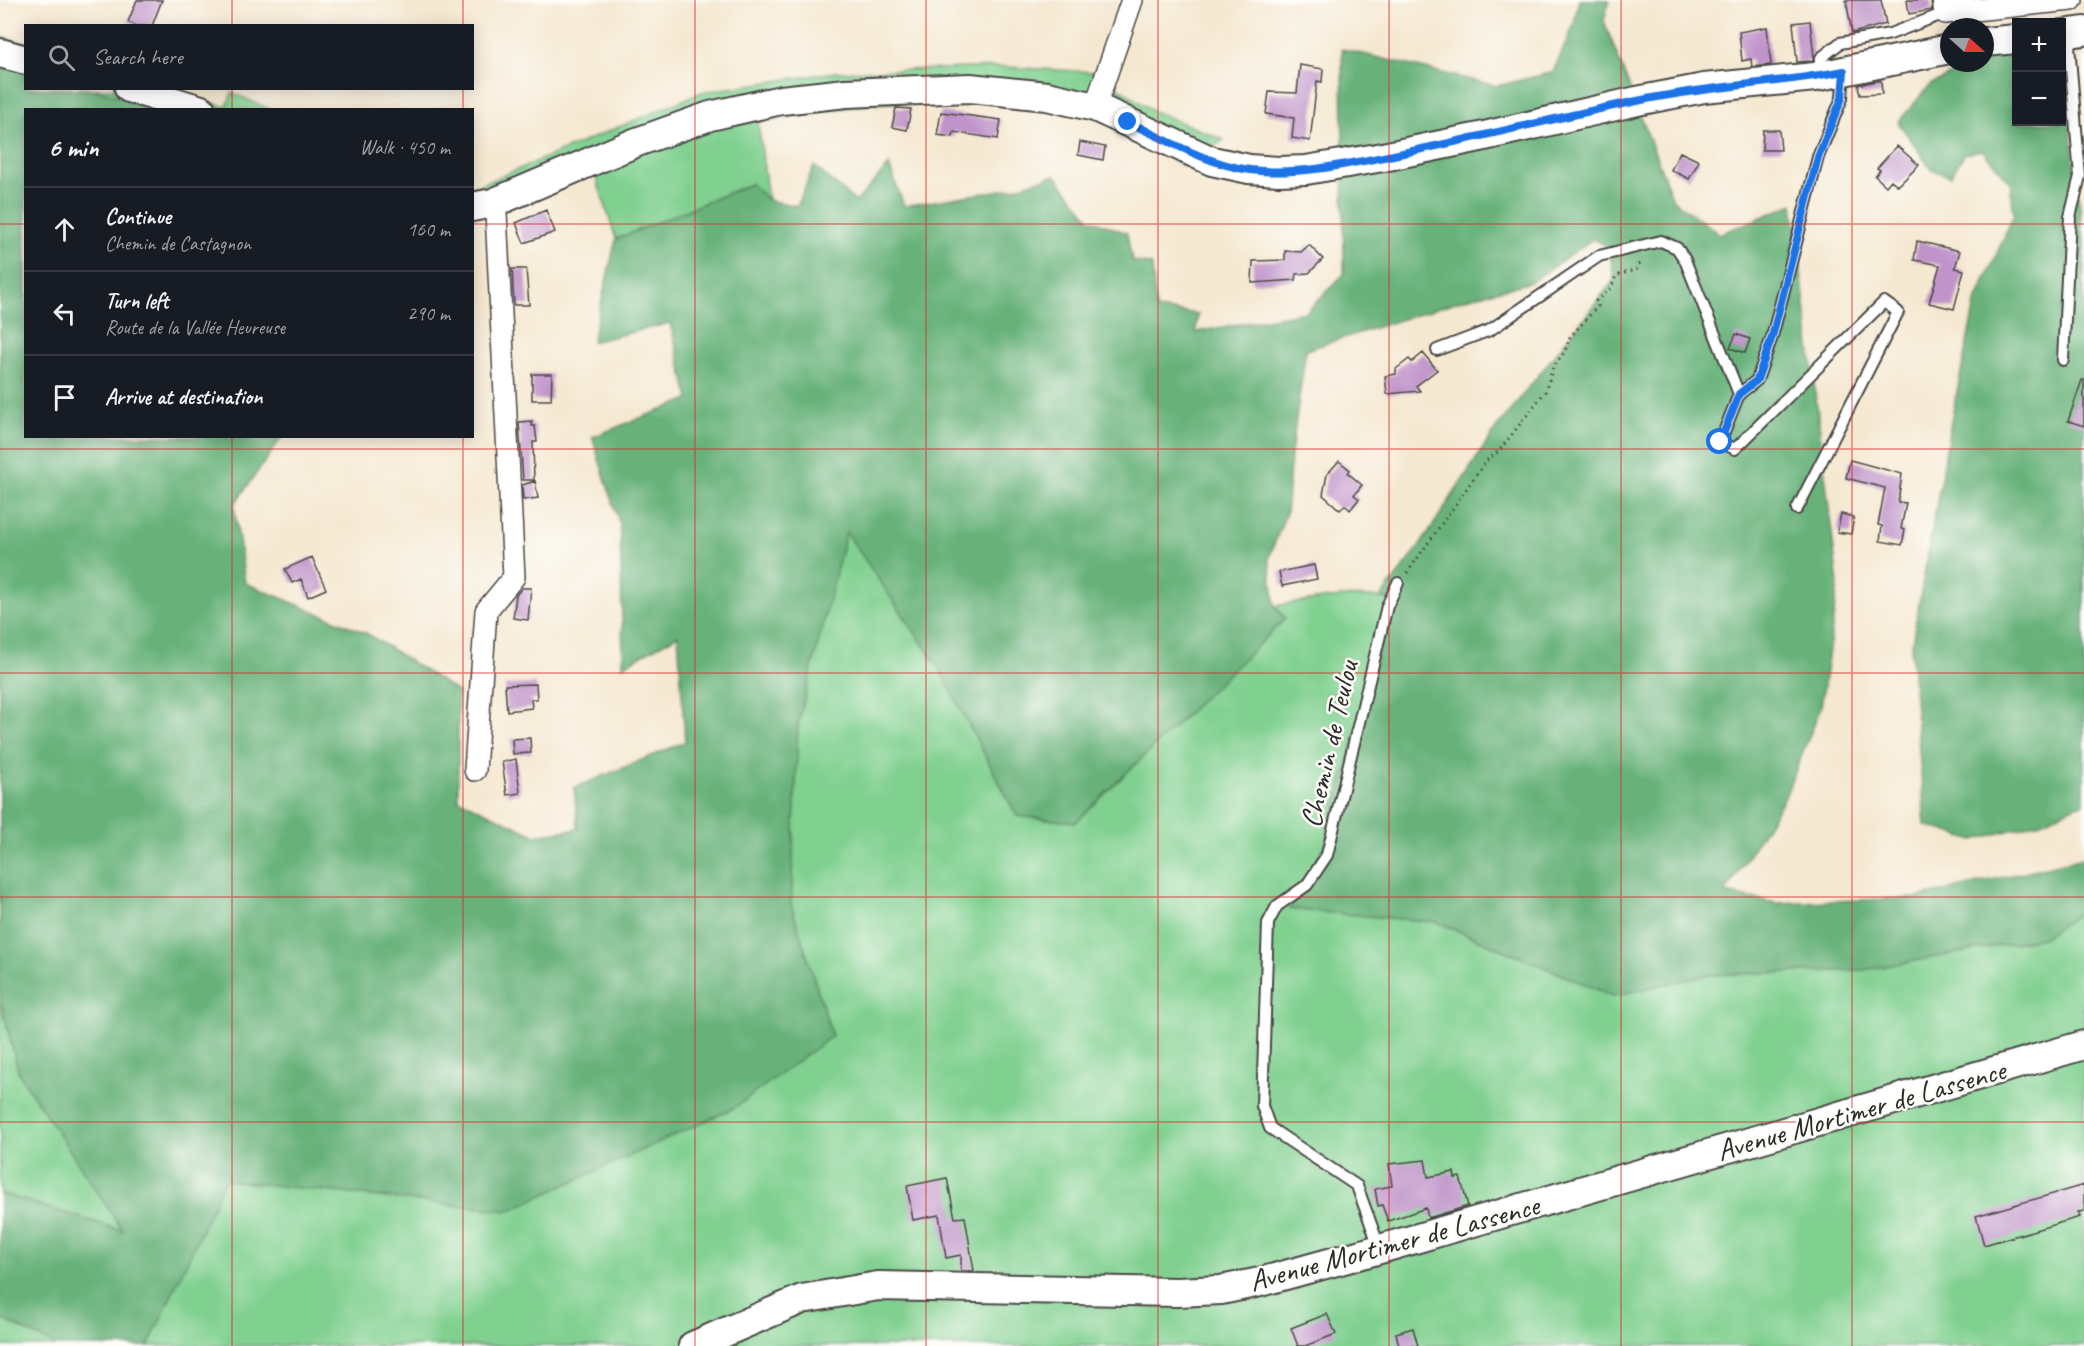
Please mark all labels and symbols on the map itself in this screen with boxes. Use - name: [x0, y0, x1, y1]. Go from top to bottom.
- north arrow: [1940, 18, 1994, 72]
- route end: [1114, 108, 1140, 134]
- route start: [1706, 428, 1732, 454]
- street label: Chemin de Teulou: [1291, 655, 1367, 831]
- street label: Avenue Mortimer de Lassence: [1712, 1050, 2012, 1169]
- street label: Avenue Mortimer de Lassence: [1245, 1185, 1545, 1300]

